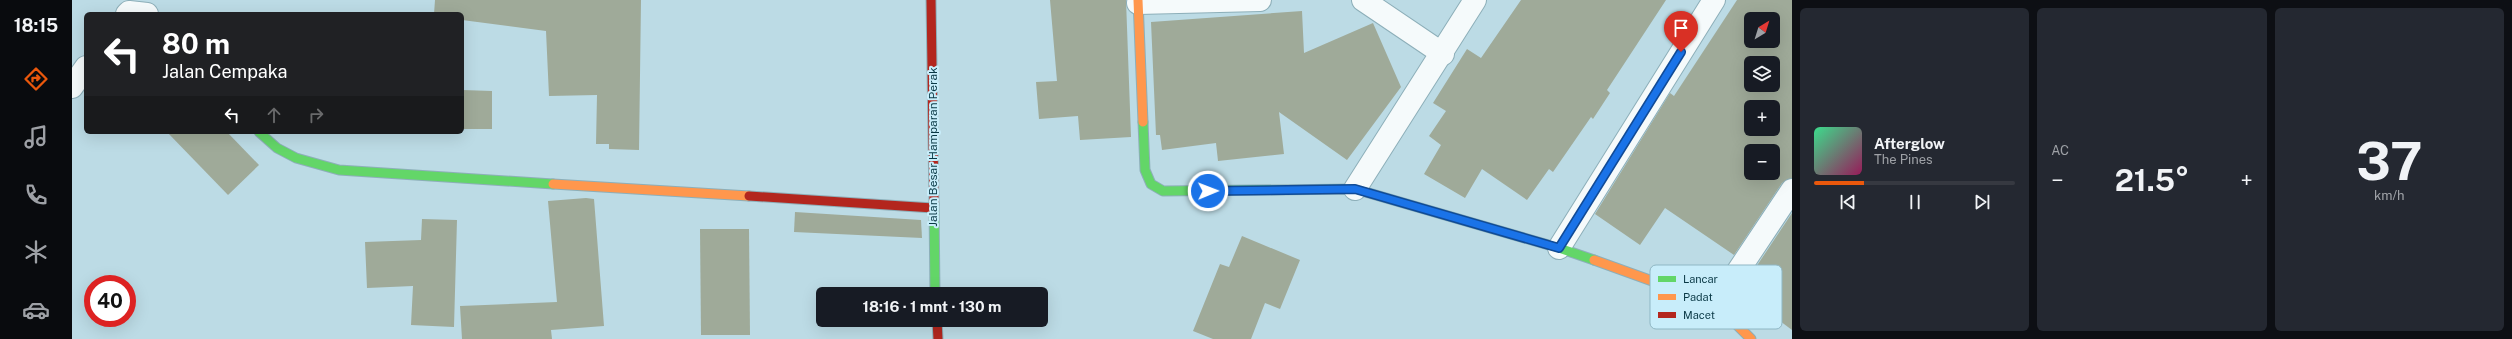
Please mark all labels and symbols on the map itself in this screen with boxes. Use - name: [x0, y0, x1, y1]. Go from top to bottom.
- pin: [1664, 11, 1698, 52]
- north arrow: [1744, 12, 1780, 48]
- street label: Jalan Besar Hamparan Perak: [926, 67, 940, 227]
- position arrow: [1187, 170, 1229, 212]
- legend: [1650, 265, 1782, 329]
- text: Lancar: [1683, 273, 1718, 285]
- speed limit sign: 40: [84, 275, 136, 327]
- text: Padat: [1683, 291, 1713, 303]
- text: Macet: [1683, 309, 1715, 321]

